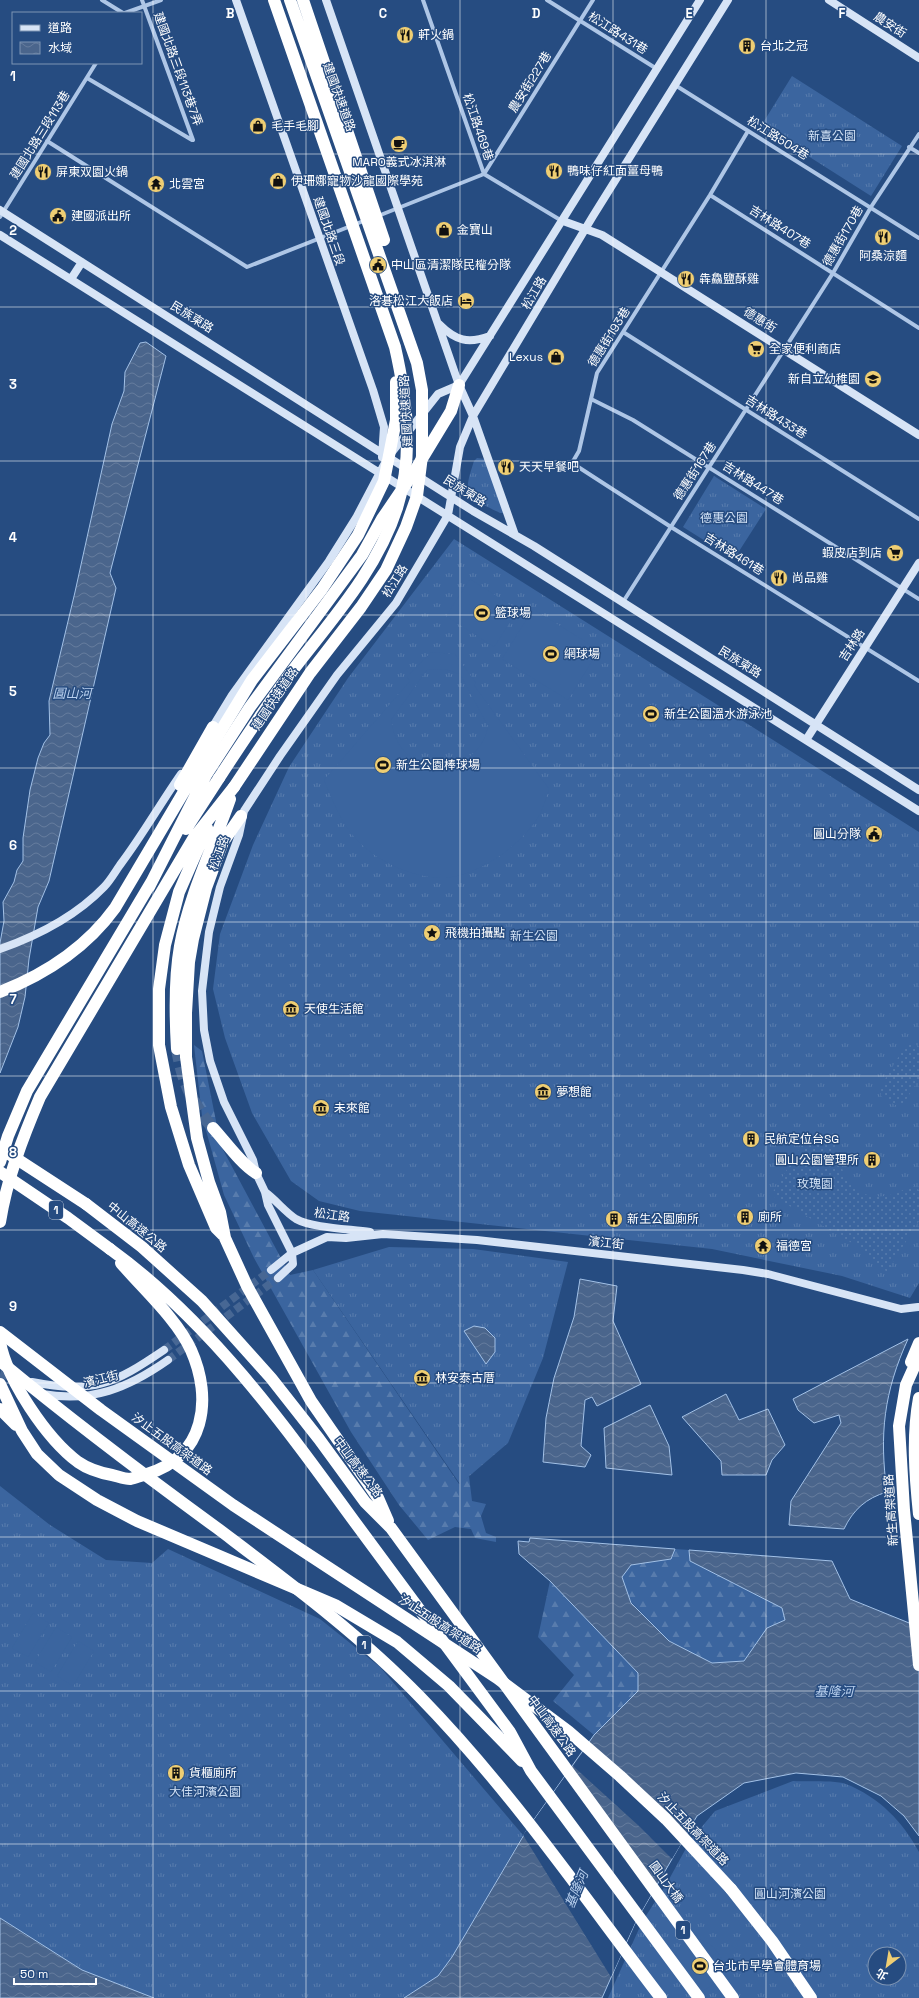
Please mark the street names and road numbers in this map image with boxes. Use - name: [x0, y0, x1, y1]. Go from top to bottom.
- street label: 松江路431巷: [585, 8, 651, 58]
- street label: 農安街: [871, 8, 909, 42]
- street label: 建國北路三段113巷7弄: [150, 10, 206, 128]
- street label: 農安街227巷: [505, 48, 555, 116]
- street label: 建國快速道路: [319, 60, 359, 134]
- street label: 建國北路三段113巷: [6, 88, 74, 182]
- street label: 松江路469巷: [459, 91, 497, 163]
- street label: 松江路504巷: [744, 113, 812, 163]
- street label: 建國北路三段: [310, 194, 348, 268]
- street label: 吉林路407巷: [746, 202, 814, 252]
- street label: 德惠街170巷: [819, 203, 867, 269]
- street label: 松江路: [518, 273, 550, 313]
- street label: 民族東路: [167, 297, 217, 337]
- street label: 德惠街193巷: [584, 304, 634, 370]
- street label: 德惠街: [740, 304, 780, 336]
- street label: 建國快速道路: [396, 375, 416, 447]
- street label: 吉林路433巷: [742, 392, 810, 442]
- street label: 德惠街167巷: [670, 439, 720, 503]
- street label: 吉林路447巷: [719, 458, 787, 508]
- street label: 民族東路: [440, 471, 490, 511]
- street label: 吉林路461巷: [701, 529, 767, 579]
- street label: 松江路: [379, 561, 411, 601]
- street label: 吉林路: [835, 626, 869, 664]
- street label: 民族東路: [715, 642, 765, 682]
- street label: 建國快速道路: [248, 665, 302, 733]
- street label: 松江路: [205, 833, 233, 873]
- street label: 中山高速公路: [104, 1198, 170, 1256]
- road number: 1: [49, 1201, 63, 1219]
- street label: 松江路: [313, 1205, 351, 1225]
- street label: 濱江街: [587, 1233, 625, 1253]
- street label: 濱江街: [82, 1367, 120, 1391]
- street label: 汐止五股高架道路: [128, 1409, 216, 1479]
- street label: 中山高速公路: [330, 1433, 386, 1501]
- street label: 新生高架道路: [881, 1474, 901, 1546]
- street label: 汐止五股高架道路: [395, 1591, 485, 1657]
- road number: 1: [357, 1636, 371, 1654]
- street label: 中山高速公路: [524, 1692, 580, 1760]
- street label: 汐止五股高架道路: [654, 1789, 732, 1869]
- street label: 圓山大橋: [645, 1858, 687, 1906]
- road number: 1: [676, 1921, 690, 1939]

